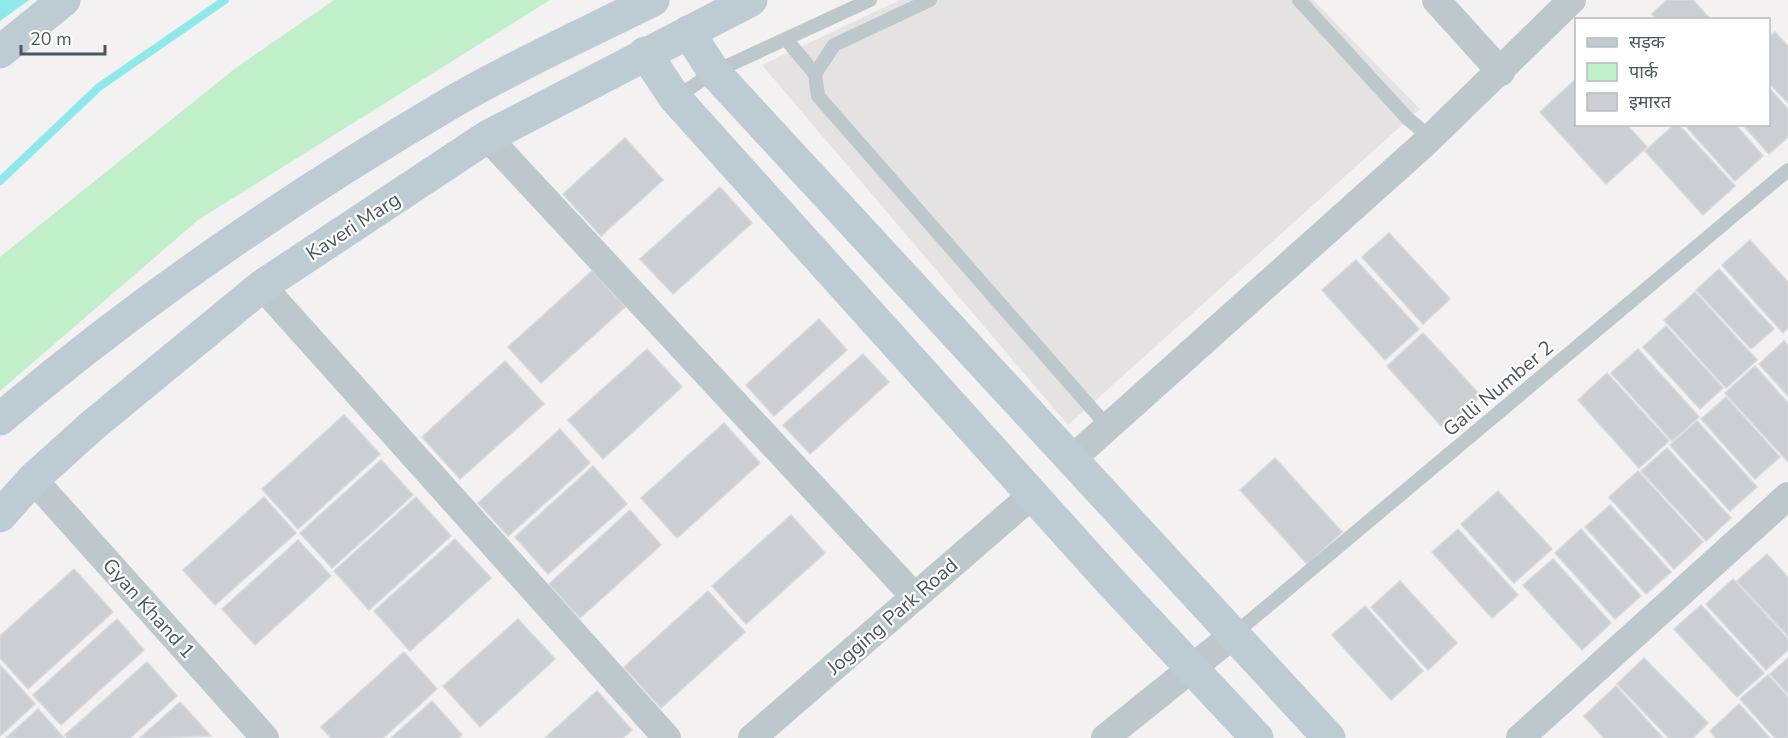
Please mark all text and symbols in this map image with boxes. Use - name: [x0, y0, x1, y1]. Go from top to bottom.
- scale bar: [21, 18, 105, 56]
- legend: [1575, 18, 1770, 126]
- text: 20 m: [30, 27, 72, 51]
- text: सड़क: [1629, 30, 1666, 54]
- text: पार्क: [1629, 60, 1659, 84]
- text: इमारत: [1629, 90, 1672, 114]
- street label: Kaveri Marg: [301, 186, 406, 267]
- street label: Galli Number 2: [1437, 334, 1559, 443]
- street label: Gyan Khand 1: [96, 552, 201, 664]
- street label: Jogging Park Road: [820, 552, 964, 682]

